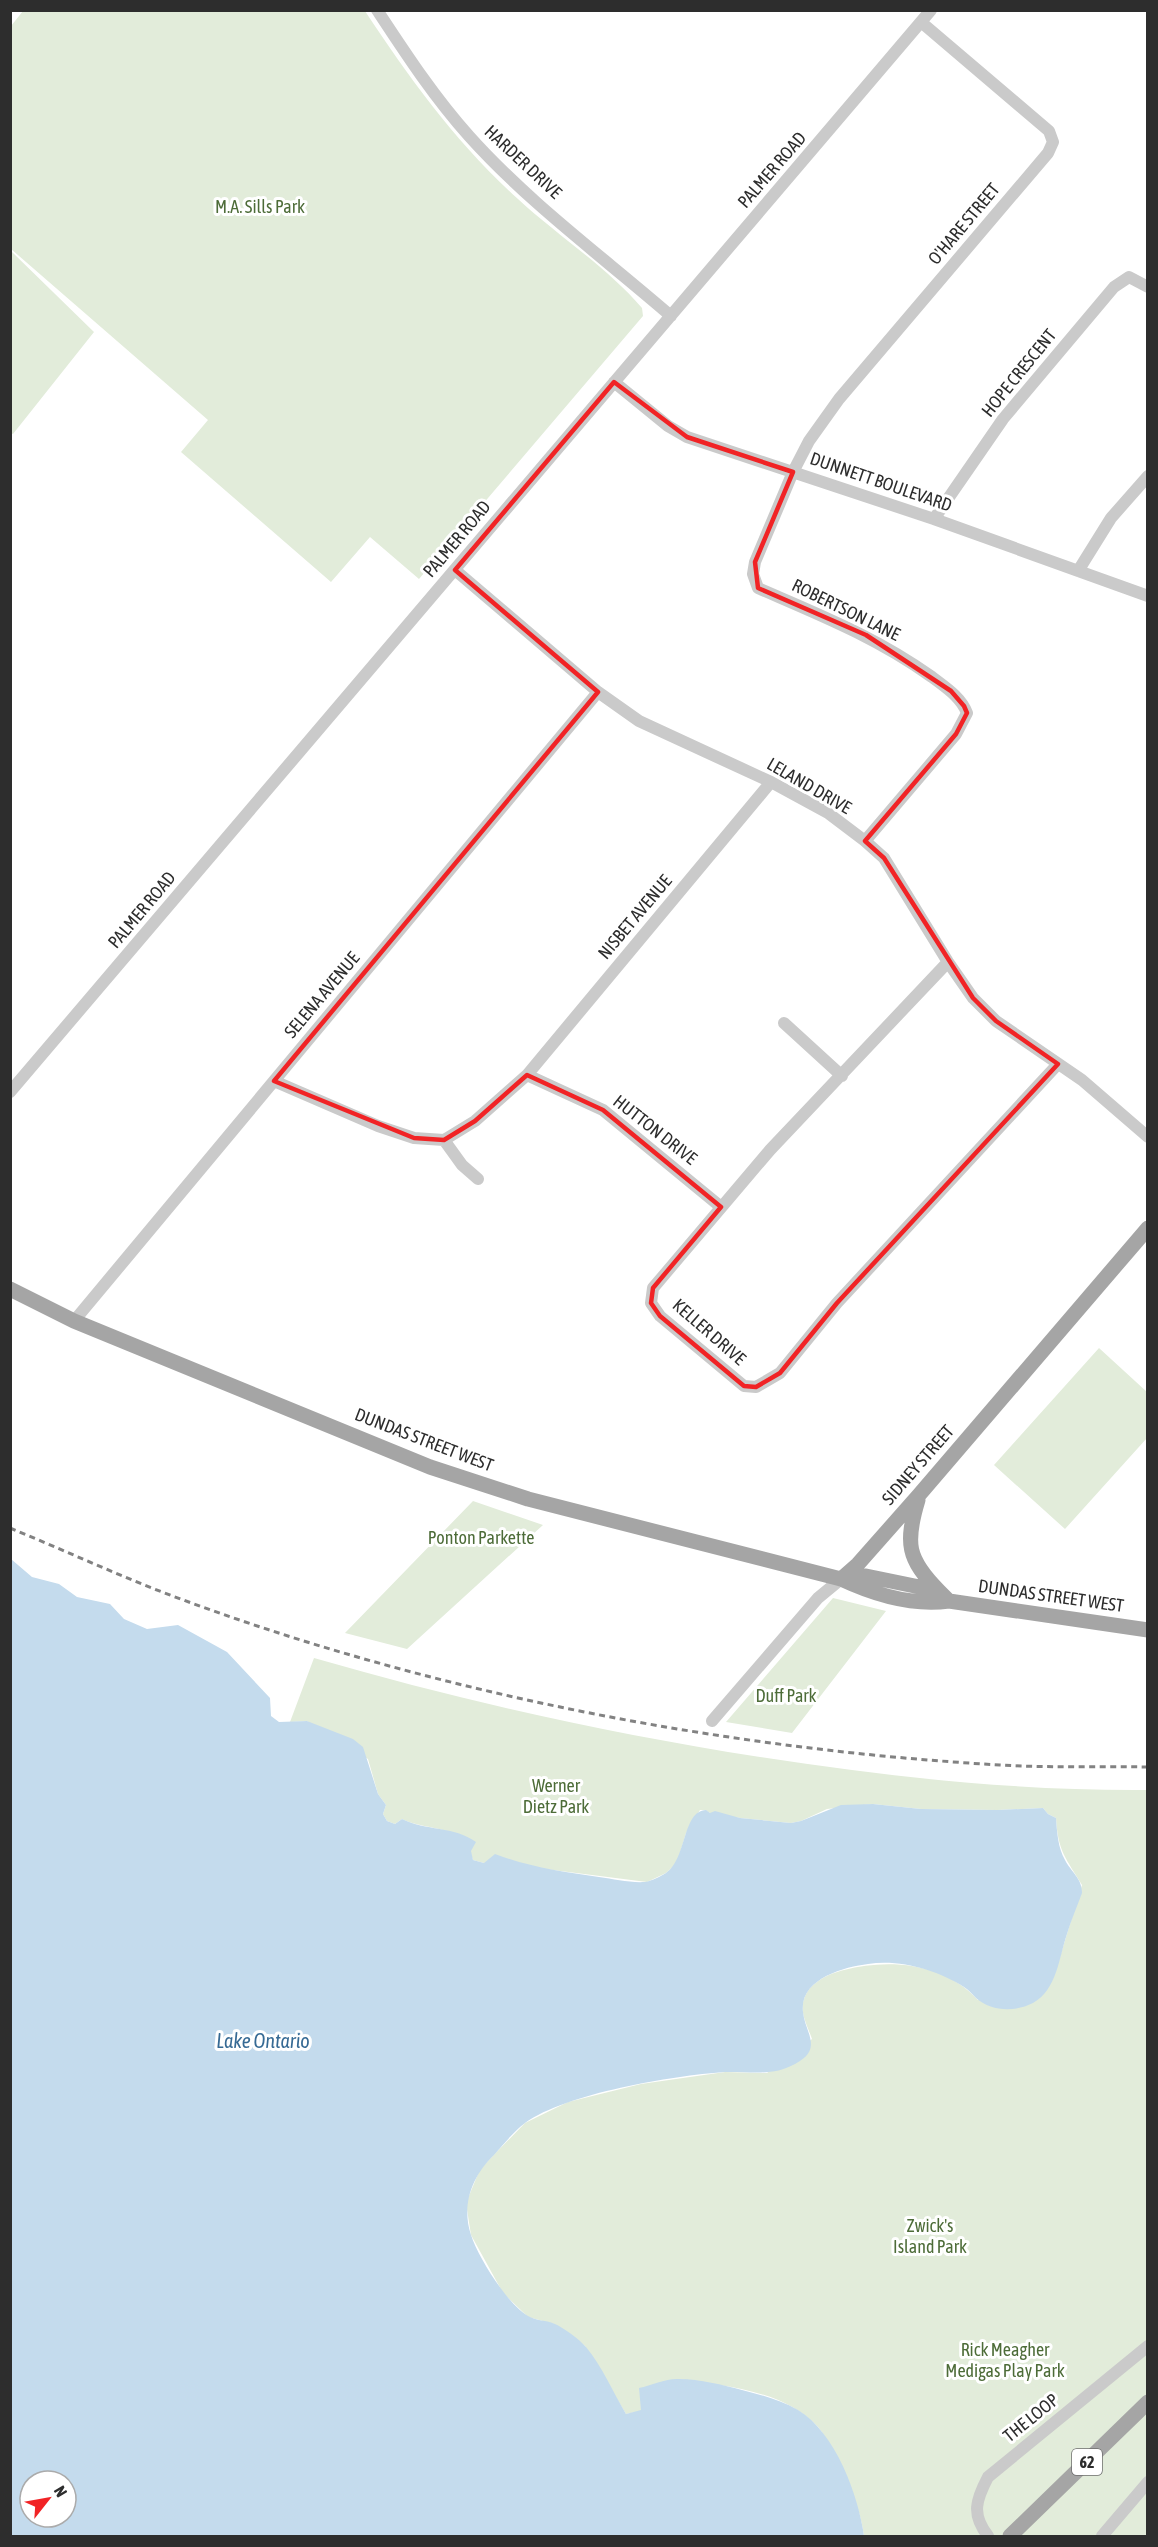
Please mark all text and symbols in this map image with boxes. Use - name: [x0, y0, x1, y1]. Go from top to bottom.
- street label: HARDER DRIVE: [480, 121, 566, 203]
- street label: PALMER ROAD: [733, 128, 810, 212]
- street label: O'HARE STREET: [924, 179, 1004, 269]
- park label: M.A. Sills Park: [215, 196, 305, 217]
- street label: HOPE CRESCENT: [977, 325, 1060, 421]
- street label: DUNNETT BOULEVARD: [808, 447, 955, 516]
- street label: PALMER ROAD: [419, 496, 495, 581]
- street label: ROBERTSON LANE: [789, 574, 904, 645]
- street label: LELAND DRIVE: [763, 753, 855, 818]
- street label: PALMER ROAD: [104, 867, 180, 952]
- street label: NISBET AVENUE: [593, 870, 676, 963]
- street label: SELENA AVENUE: [280, 947, 364, 1042]
- street label: HUTTON DRIVE: [609, 1090, 702, 1169]
- street label: KELLER DRIVE: [669, 1294, 750, 1369]
- street label: DUNDAS STREET WEST: [352, 1403, 496, 1476]
- street label: SIDNEY STREET: [877, 1420, 958, 1509]
- park label: Ponton Parkette: [428, 1527, 534, 1548]
- street label: DUNDAS STREET WEST: [977, 1575, 1125, 1616]
- park label: Duff Park: [755, 1685, 817, 1706]
- park label: Werner Dietz Park: [523, 1775, 589, 1817]
- water label: Lake Ontario: [216, 2029, 310, 2052]
- park label: Zwick's Island Park: [893, 2215, 967, 2257]
- park label: Rick Meagher Medigas Play Park: [945, 2339, 1065, 2381]
- street label: THE LOOP: [999, 2389, 1063, 2446]
- road number: 62: [1072, 2449, 1102, 2475]
- north arrow: [18, 2469, 78, 2529]
- text: N: [51, 2483, 71, 2500]

